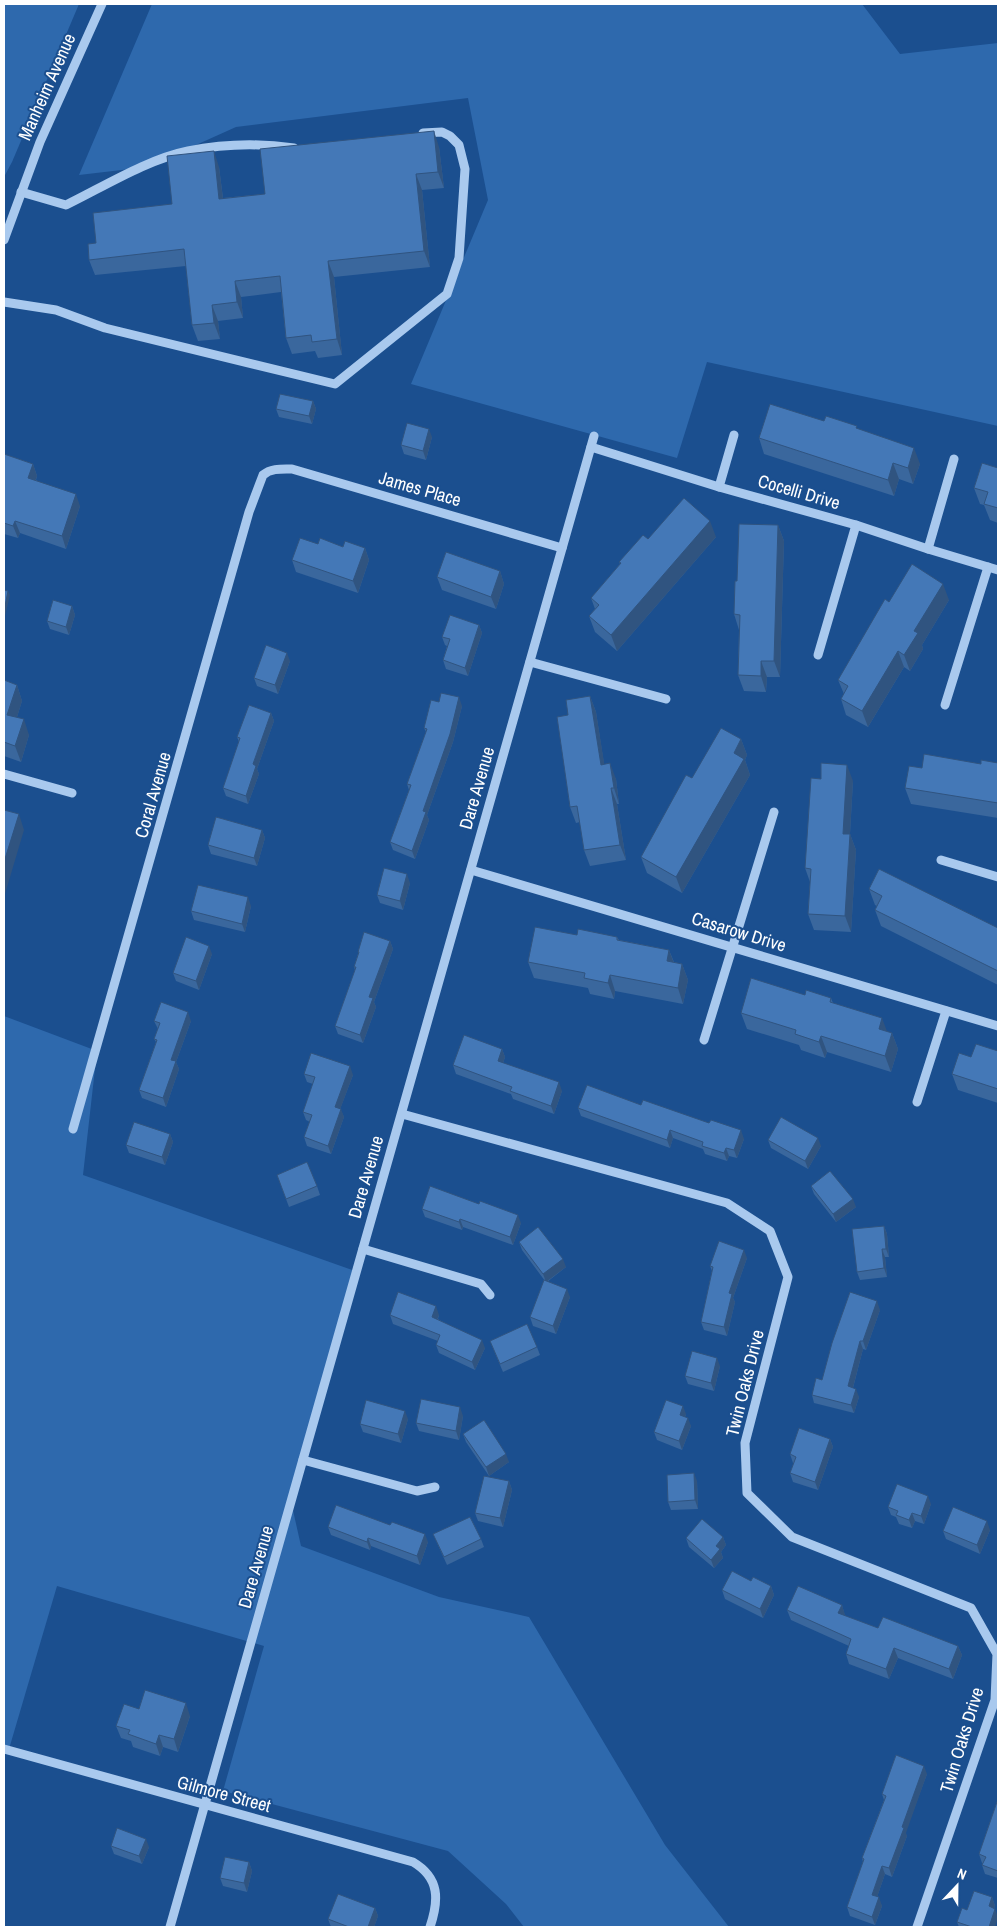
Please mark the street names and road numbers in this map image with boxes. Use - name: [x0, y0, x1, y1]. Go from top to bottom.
- street label: Manheim Avenue: [12, 29, 81, 144]
- street label: James Place: [376, 465, 464, 512]
- street label: Cocelli Drive: [755, 468, 843, 515]
- street label: Dare Avenue: [453, 744, 500, 832]
- street label: Coral Avenue: [128, 749, 177, 841]
- street label: Casarow Drive: [689, 905, 789, 958]
- street label: Dare Avenue: [342, 1133, 389, 1221]
- street label: Twin Oaks Drive: [719, 1327, 770, 1439]
- street label: Dare Avenue: [232, 1523, 279, 1611]
- street label: Twin Oaks Drive: [934, 1684, 989, 1796]
- street label: Gilmore Street: [175, 1769, 274, 1818]

